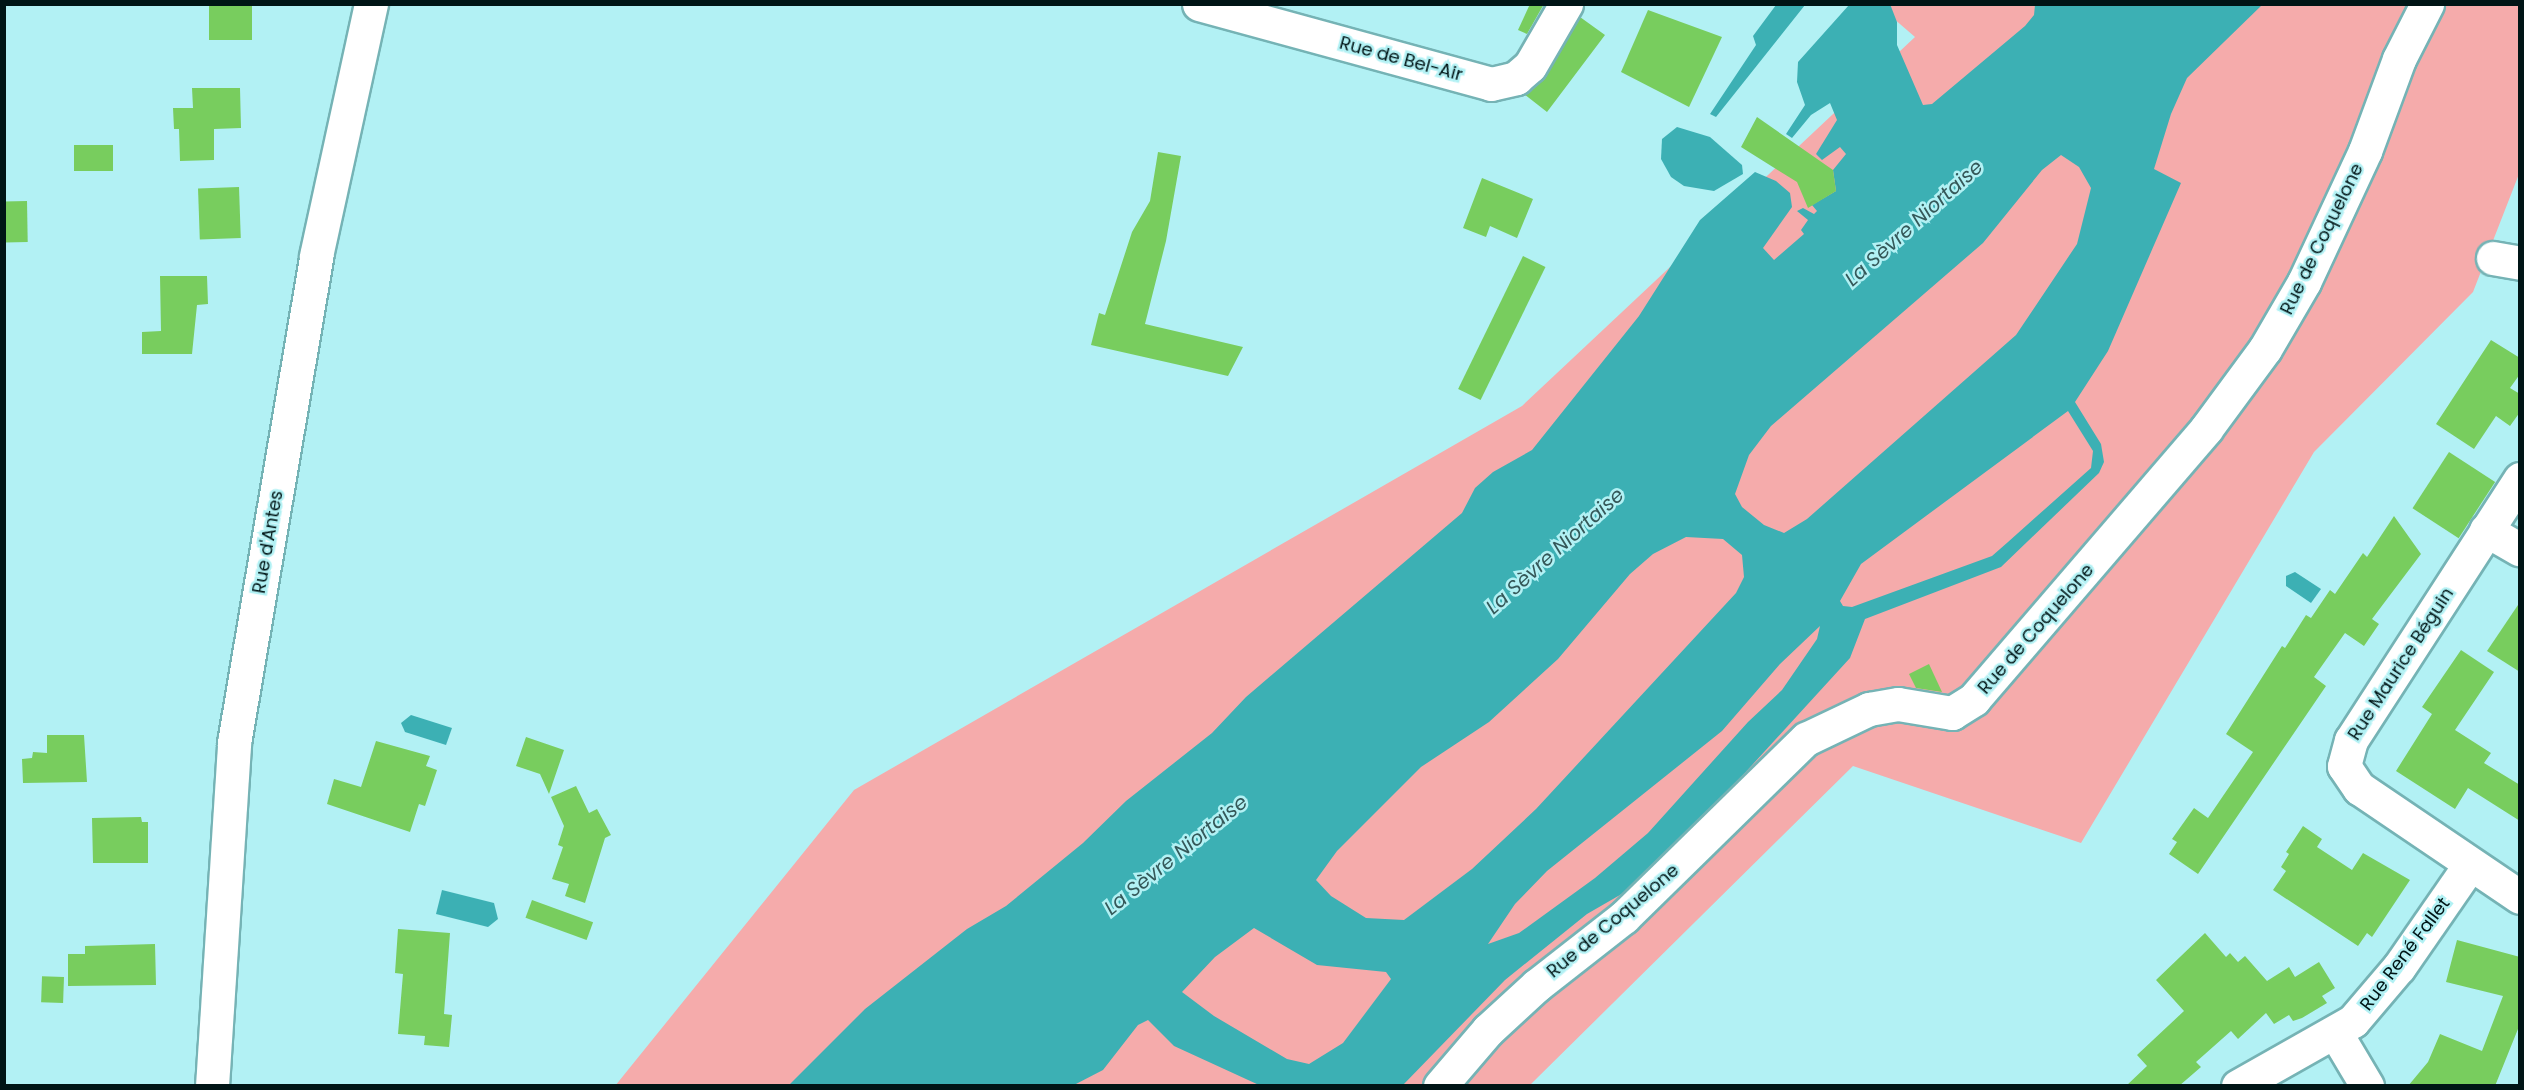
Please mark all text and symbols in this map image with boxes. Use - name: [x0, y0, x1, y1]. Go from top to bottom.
- street label: Rue de Bel-Air: [1337, 32, 1465, 86]
- water label: La Sèvre Niortaise: [1840, 155, 1988, 291]
- street label: Rue de Coquelone: [2276, 160, 2368, 318]
- water label: La Sèvre Niortaise: [1481, 483, 1629, 619]
- street label: Rue d'Antes: [248, 489, 288, 595]
- street label: Rue de Coquelone: [1974, 559, 2098, 699]
- street label: Rue Maurice Béguin: [2344, 584, 2458, 744]
- water label: La Sèvre Niortaise: [1100, 790, 1252, 920]
- street label: Rue de Coquelone: [1543, 860, 1683, 982]
- street label: Rue René Fallet: [2356, 893, 2454, 1015]

